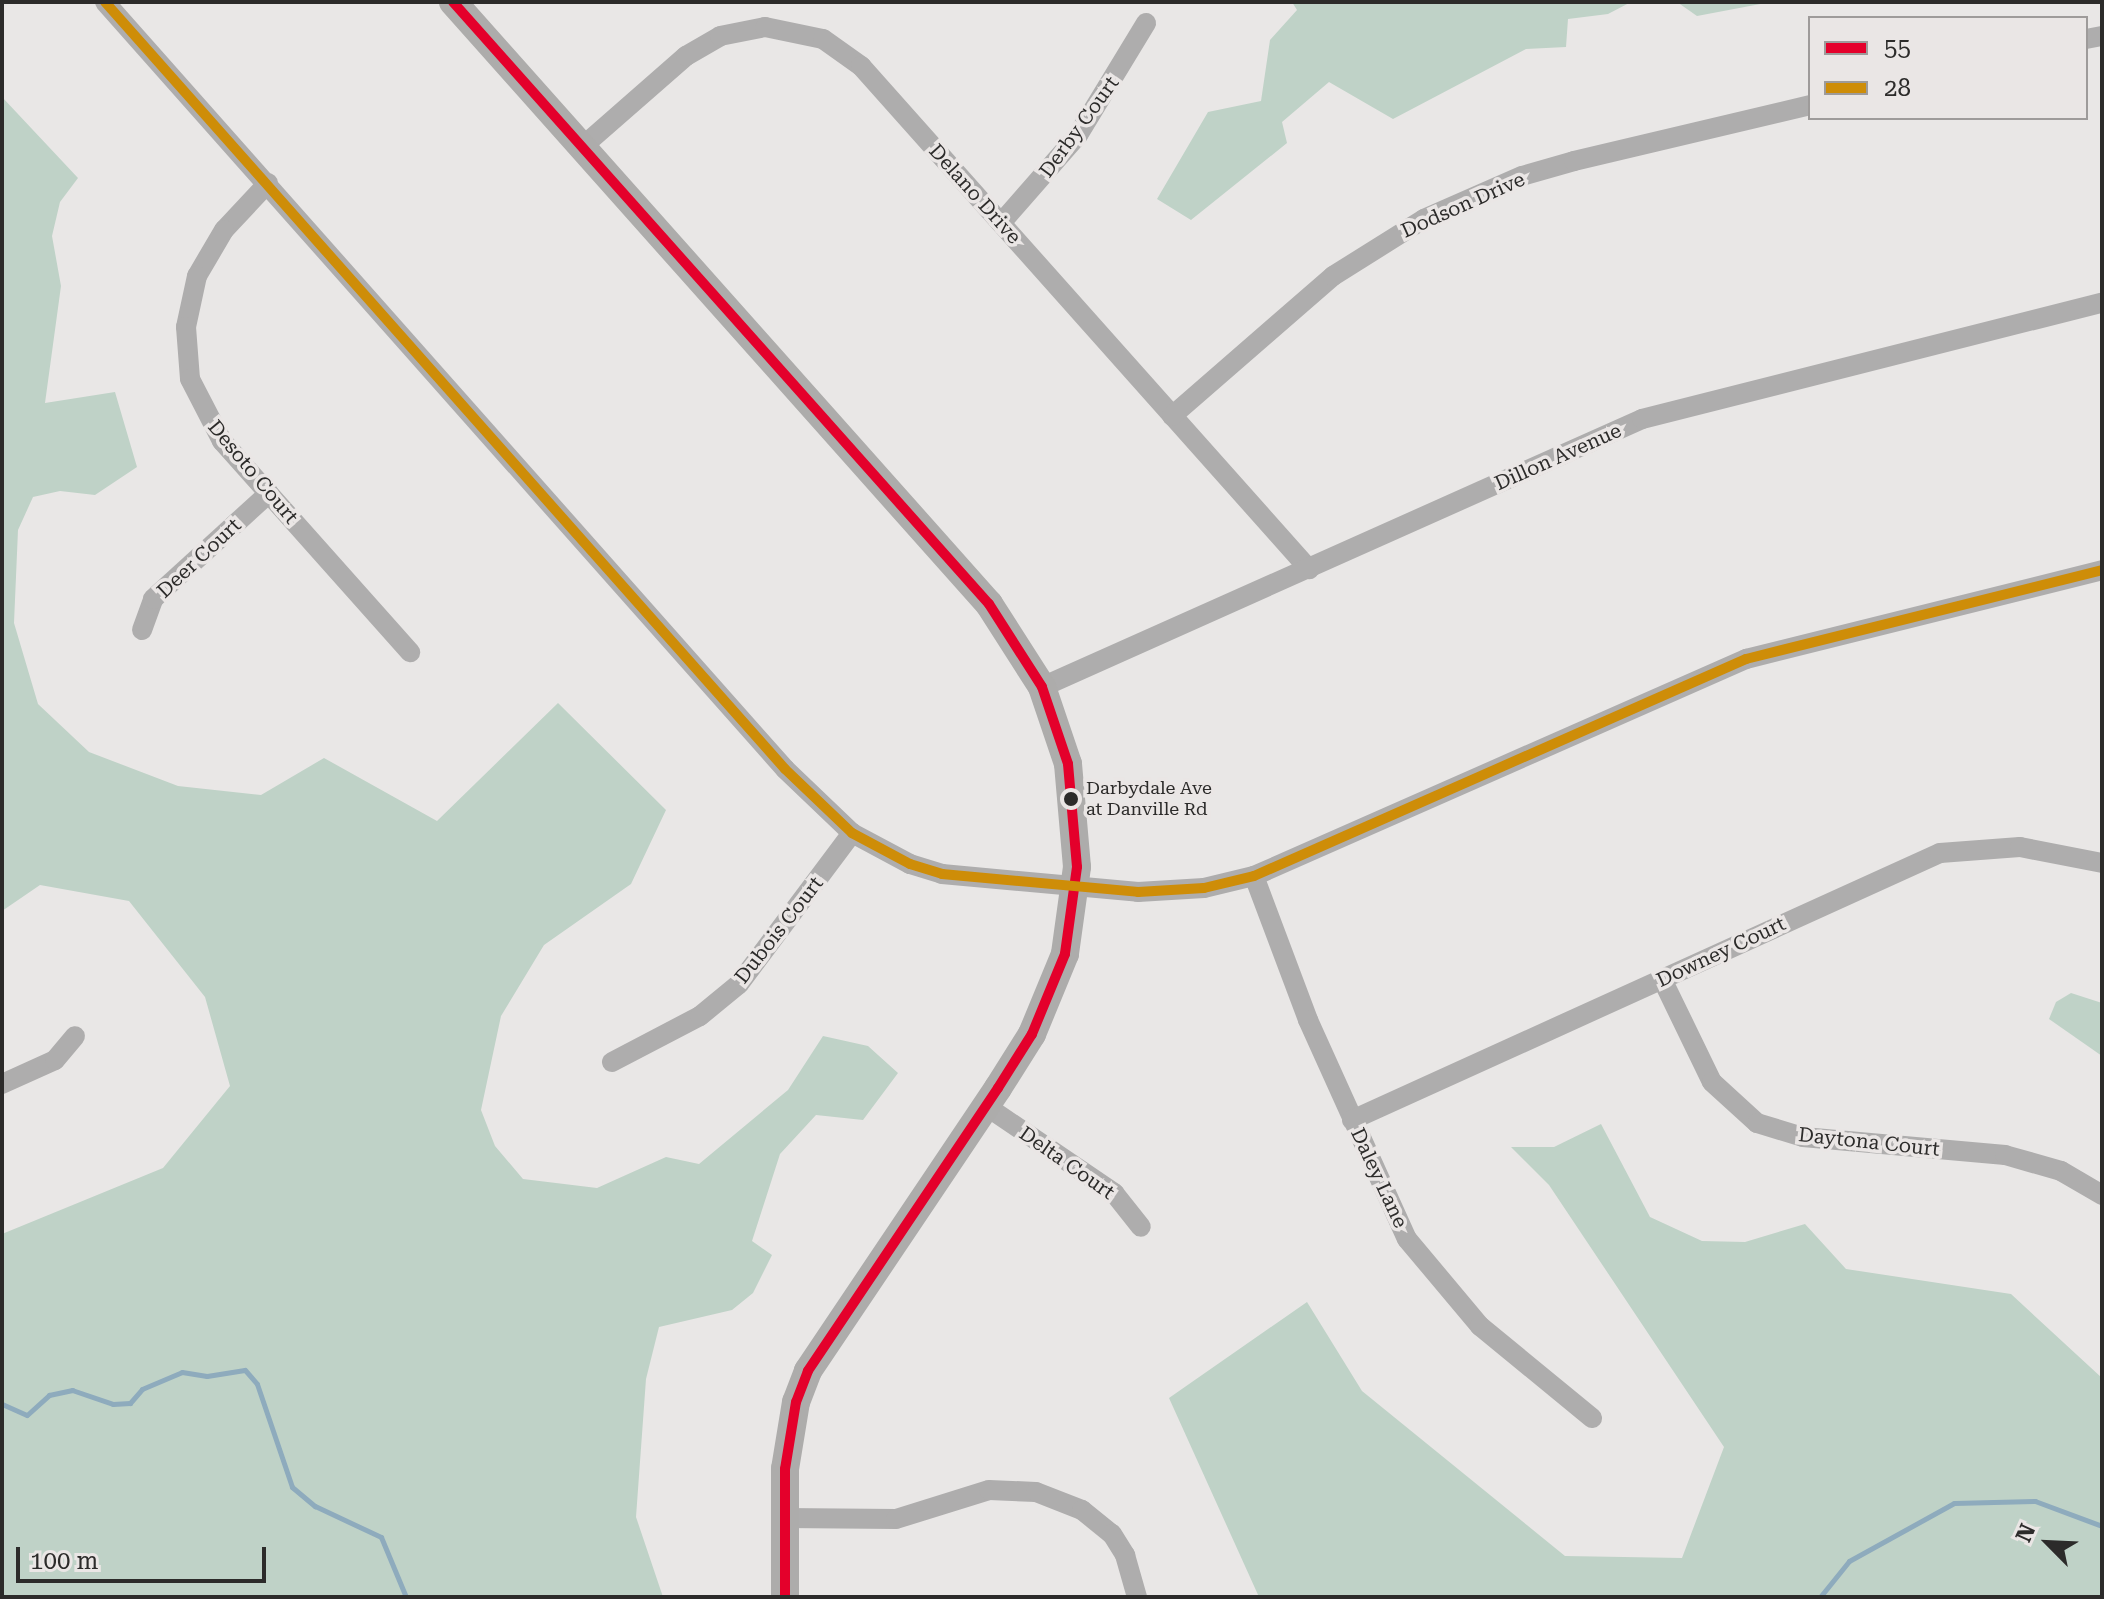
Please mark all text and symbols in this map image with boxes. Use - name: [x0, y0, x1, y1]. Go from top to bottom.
- legend: [1808, 16, 2088, 120]
- text: 55: [1884, 34, 1911, 62]
- street label: Derby Court: [1034, 72, 1124, 182]
- text: 28: [1884, 74, 1911, 102]
- street label: Delano Drive: [924, 139, 1026, 249]
- street label: Dodson Drive: [1398, 167, 1528, 243]
- street label: Desoto Court: [203, 415, 303, 529]
- street label: Dillon Avenue: [1491, 418, 1625, 496]
- street label: Deer Court: [152, 513, 246, 603]
- place label: Darbydale Ave at Danville Rd: [1086, 778, 1212, 820]
- marker: Darbydale Ave at Danville Rd: [1063, 791, 1079, 807]
- street label: Dubois Court: [730, 872, 828, 988]
- street label: Downey Court: [1653, 912, 1789, 992]
- street label: Delta Court: [1015, 1121, 1119, 1205]
- street label: Daytona Court: [1797, 1123, 1941, 1161]
- street label: Daley Lane: [1345, 1124, 1413, 1232]
- north arrow: [2008, 1503, 2088, 1583]
- text: N: [2011, 1520, 2040, 1546]
- scale bar: [20, 1531, 270, 1581]
- text: 100 m: [30, 1547, 98, 1575]

